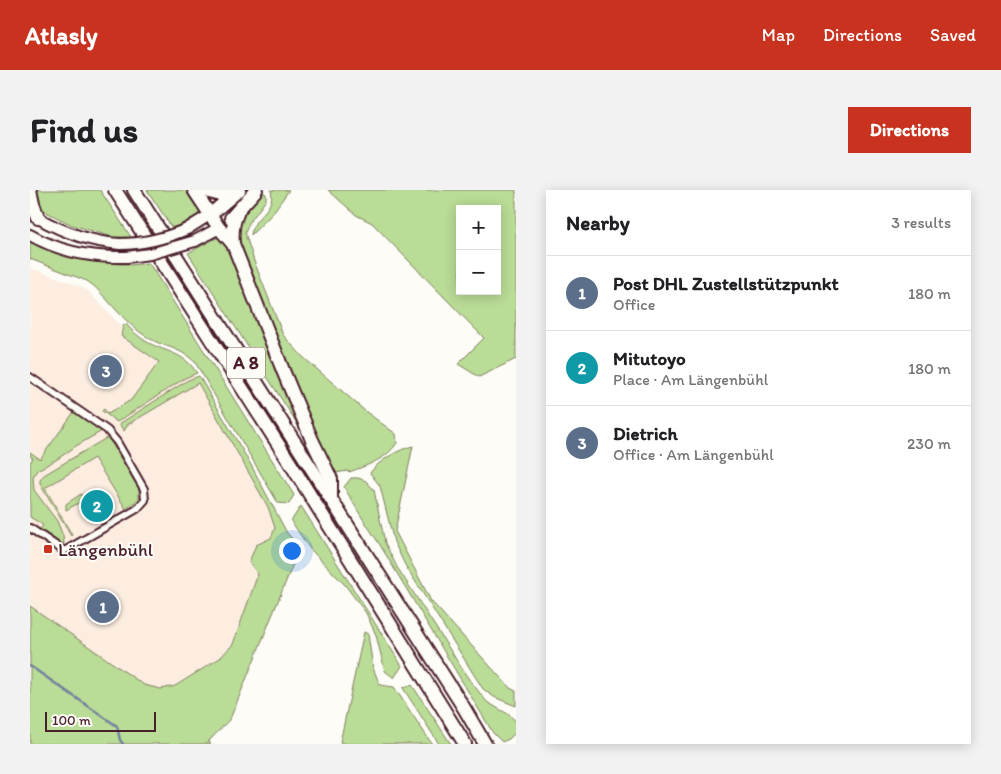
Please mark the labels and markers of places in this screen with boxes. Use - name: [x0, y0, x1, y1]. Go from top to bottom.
- pin: 3: [90, 352, 122, 390]
- pin: 2: [81, 487, 113, 525]
- place label: Längenbühl: [58, 538, 154, 561]
- marker: Längenbühl: [42, 543, 54, 555]
- pin: 1: [87, 588, 119, 626]

